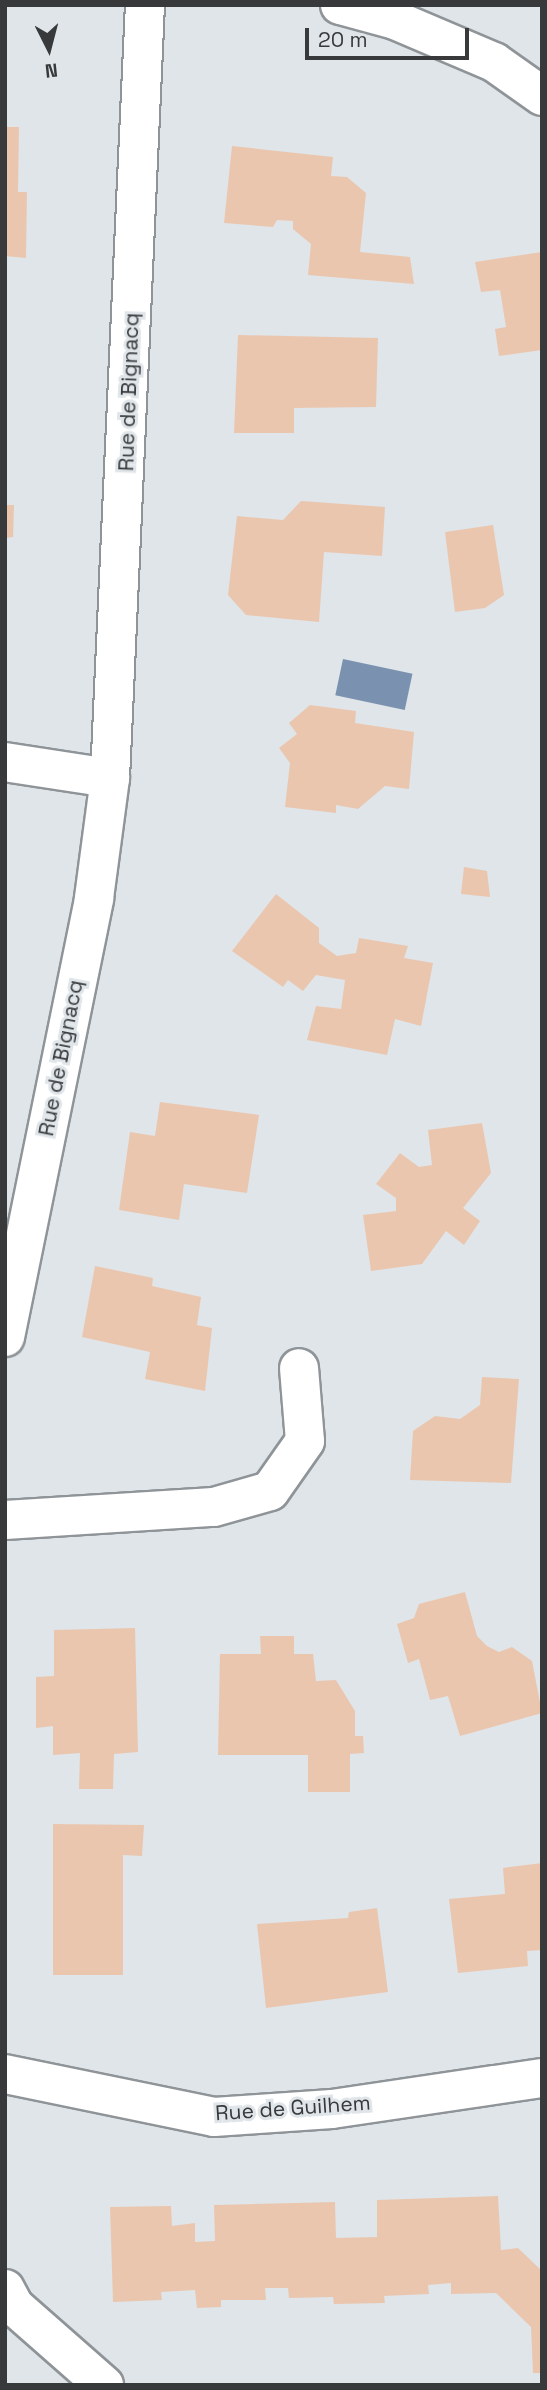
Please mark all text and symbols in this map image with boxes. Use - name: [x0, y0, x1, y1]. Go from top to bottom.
- north arrow: [14, 14, 84, 84]
- scale bar: [309, 14, 474, 58]
- text: 20 m: [318, 26, 368, 53]
- text: N: [44, 57, 59, 83]
- street label: Rue de Bignacq: [114, 312, 144, 472]
- street label: Rue de Bignacq: [34, 978, 88, 1138]
- street label: Rue de Guilhem: [214, 2090, 372, 2126]

